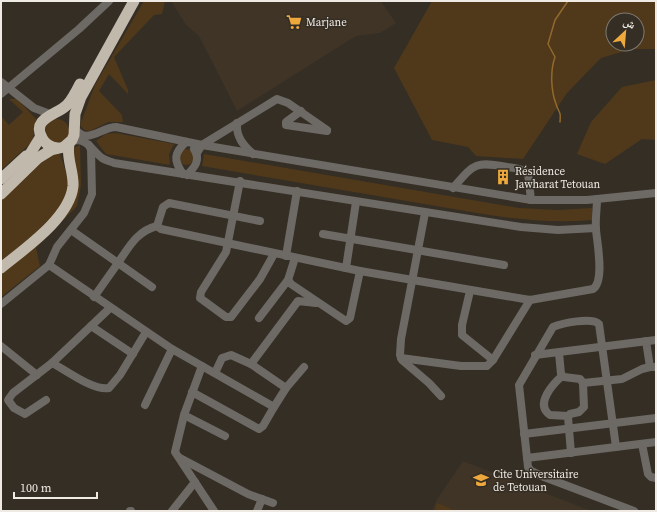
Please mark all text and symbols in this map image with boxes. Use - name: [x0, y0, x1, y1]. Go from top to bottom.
- north arrow: [605, 12, 645, 52]
- supermarket icon: Marjane: [285, 13, 303, 31]
- text: ش: [621, 14, 638, 33]
- place label: Marjane: [306, 15, 347, 30]
- place label: Résidence Jawharat Tetouan: [514, 164, 601, 192]
- building icon: Résidence Jawharat Tetouan: [494, 168, 512, 186]
- place label: Cite Universitaire de Tetouan: [493, 467, 579, 495]
- school or university icon: Cite Universitaire de Tetouan: [472, 471, 490, 489]
- scale bar: [14, 474, 97, 500]
- text: 100 m: [20, 480, 52, 496]

